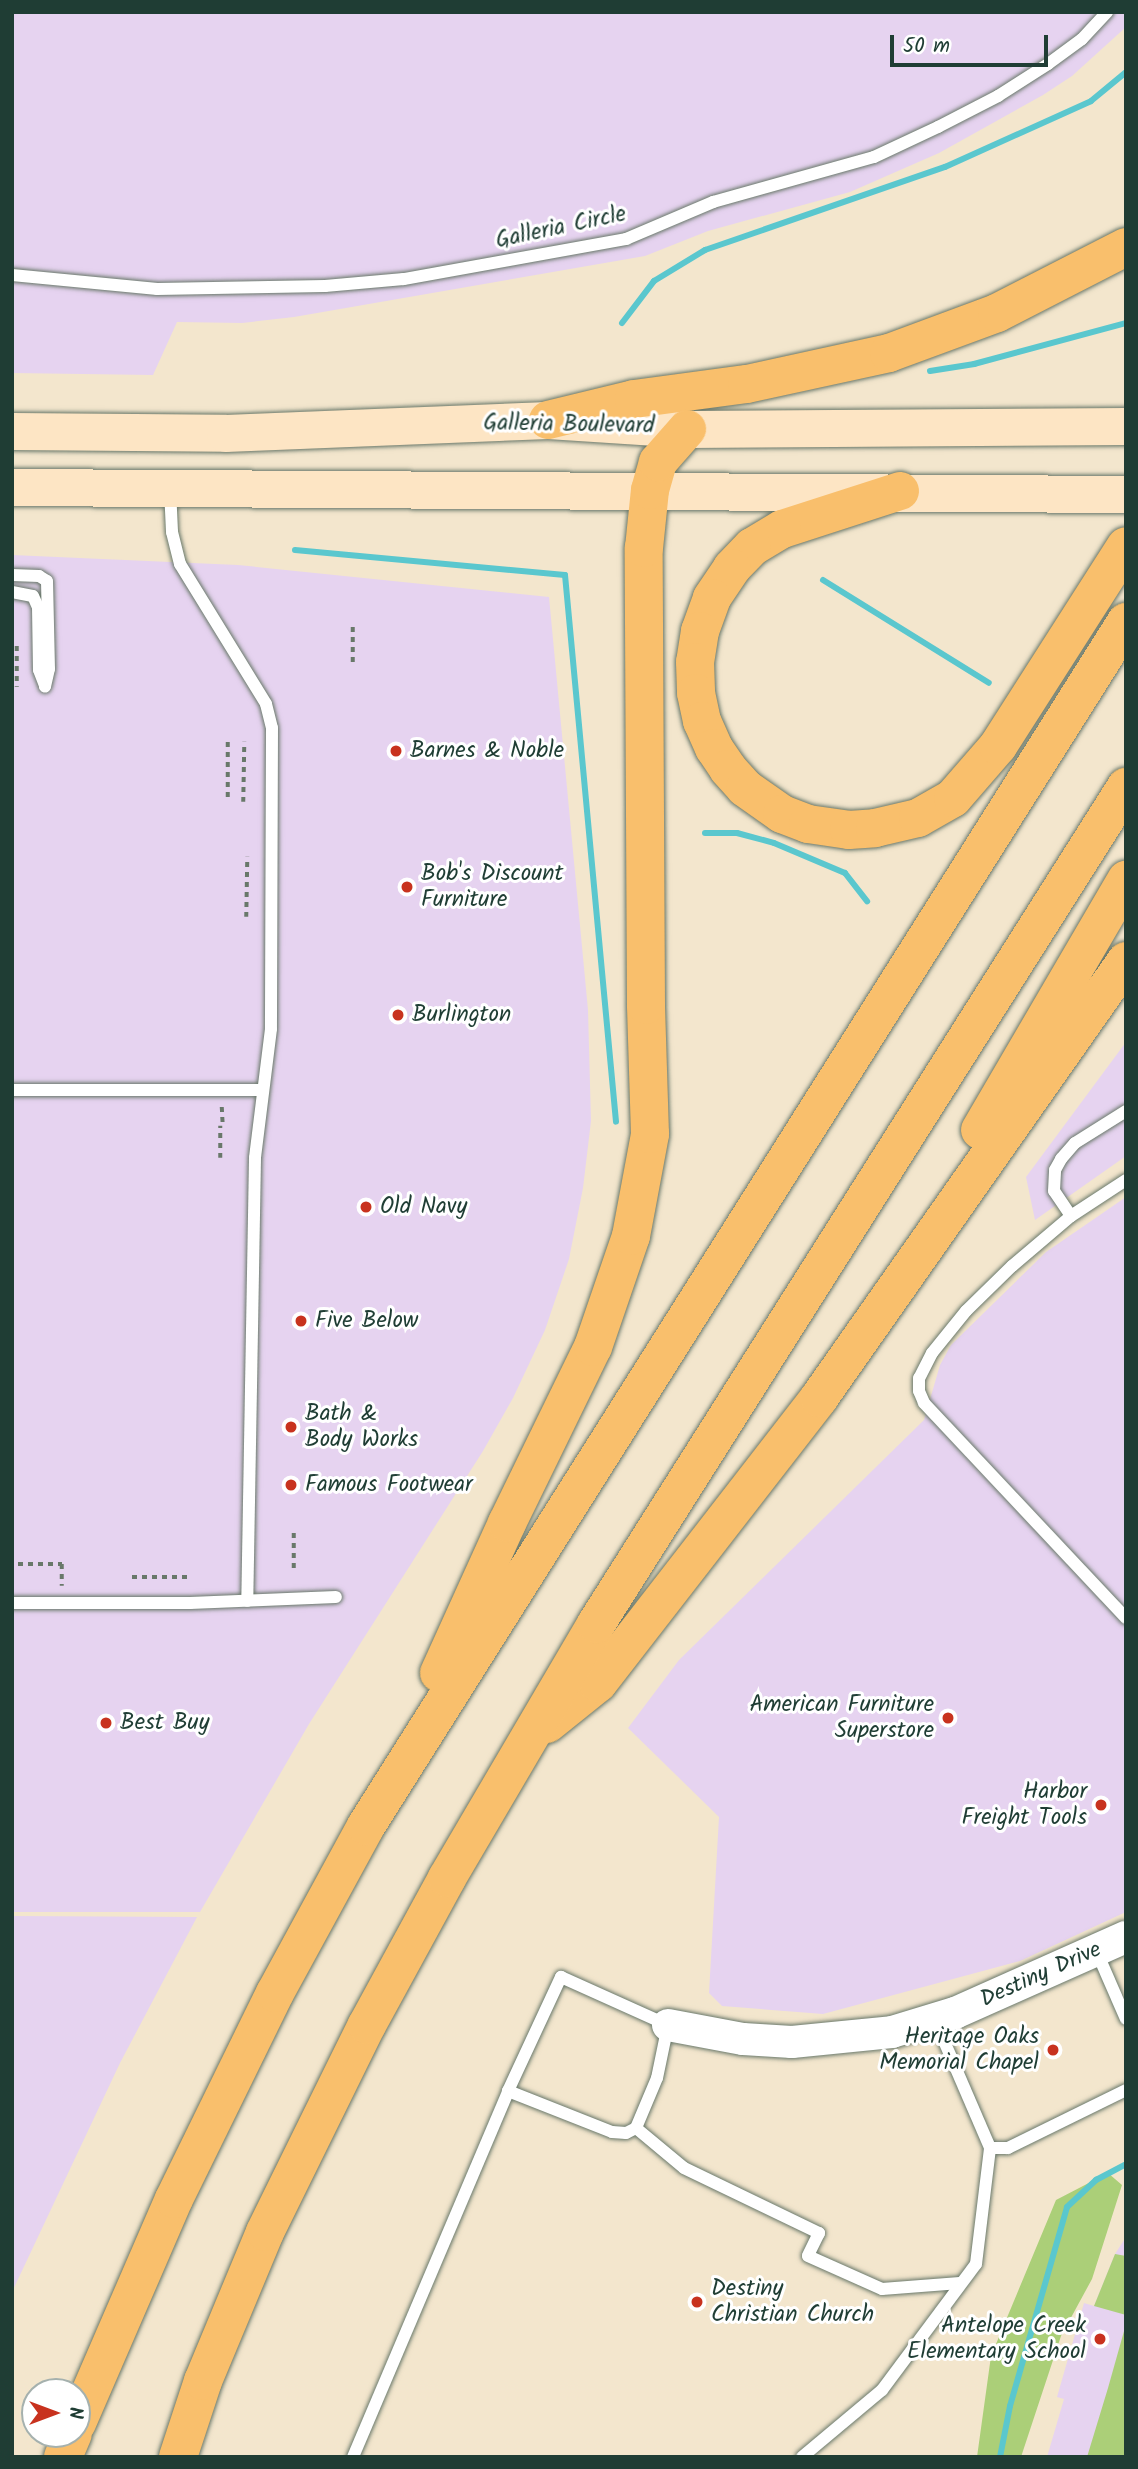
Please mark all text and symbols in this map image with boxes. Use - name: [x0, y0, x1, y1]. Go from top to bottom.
- scale bar: [893, 21, 1050, 65]
- text: 50 m: [903, 30, 950, 63]
- street label: Galleria Circle: [493, 201, 629, 255]
- street label: Galleria Boulevard: [483, 410, 655, 440]
- place label: Barnes & Noble: [410, 737, 564, 765]
- marker: Barnes & Noble: [388, 743, 404, 759]
- place label: Bob's Discount Furniture: [421, 860, 563, 914]
- marker: Bob's Discount Furniture: [399, 879, 415, 895]
- place label: Burlington: [412, 1001, 511, 1029]
- marker: Burlington: [390, 1007, 406, 1023]
- place label: Old Navy: [380, 1193, 467, 1221]
- marker: Old Navy: [358, 1199, 374, 1215]
- place label: Five Below: [315, 1307, 418, 1335]
- marker: Five Below: [293, 1313, 309, 1329]
- place label: Bath & Body Works: [305, 1400, 418, 1454]
- marker: Bath & Body Works: [283, 1419, 299, 1435]
- place label: Famous Footwear: [305, 1471, 473, 1499]
- marker: Famous Footwear: [283, 1477, 299, 1493]
- place label: American Furniture Superstore: [749, 1691, 934, 1745]
- place label: Best Buy: [120, 1709, 209, 1737]
- marker: American Furniture Superstore: [940, 1710, 956, 1726]
- marker: Best Buy: [98, 1715, 114, 1731]
- place label: Harbor Freight Tools: [962, 1778, 1087, 1832]
- marker: Harbor Freight Tools: [1093, 1797, 1109, 1813]
- street label: Destiny Drive: [976, 1936, 1106, 2014]
- place label: Heritage Oaks Memorial Chapel: [879, 2023, 1039, 2077]
- marker: Heritage Oaks Memorial Chapel: [1045, 2042, 1061, 2058]
- place label: Destiny Christian Church: [711, 2275, 874, 2329]
- marker: Destiny Christian Church: [689, 2294, 705, 2310]
- place label: Antelope Creek Elementary School: [907, 2312, 1086, 2366]
- marker: Antelope Creek Elementary School: [1092, 2331, 1108, 2347]
- north arrow: [21, 2378, 91, 2448]
- text: N: [60, 2407, 90, 2419]

